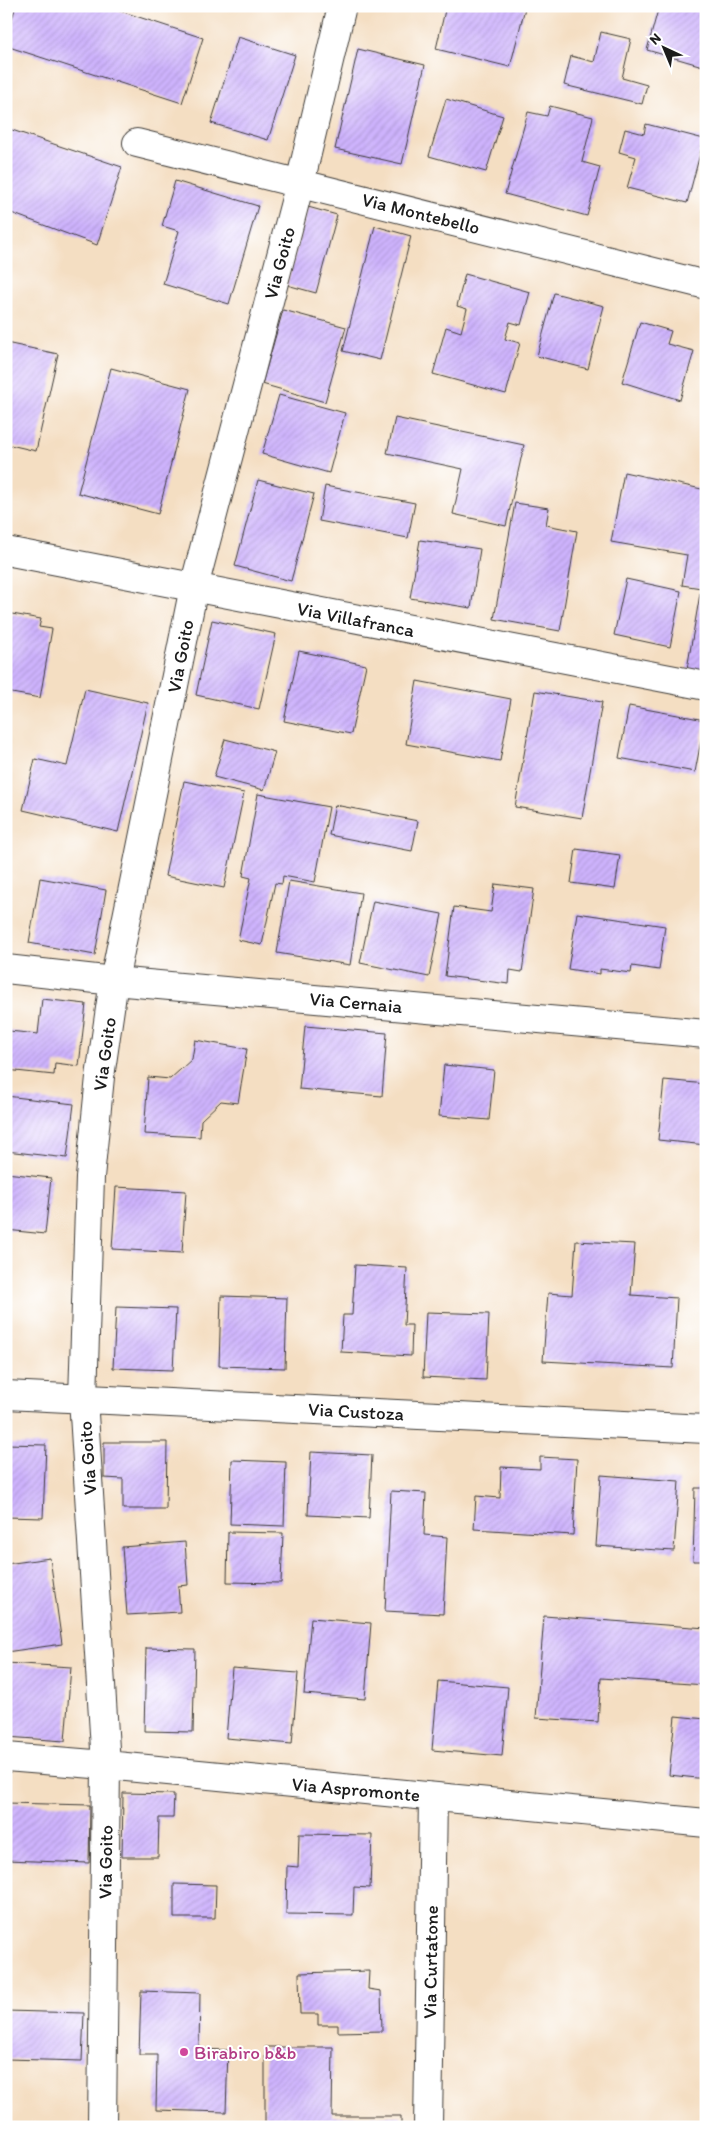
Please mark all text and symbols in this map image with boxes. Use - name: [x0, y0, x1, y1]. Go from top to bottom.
- north arrow: [640, 22, 690, 72]
- text: N: [646, 30, 665, 48]
- street label: Via Montebello: [359, 188, 482, 239]
- street label: Via Goito: [259, 224, 300, 302]
- street label: Via Villafranca: [295, 597, 417, 642]
- street label: Via Goito: [162, 618, 199, 695]
- street label: Via Cernaia: [308, 987, 404, 1018]
- street label: Via Goito: [88, 1016, 121, 1092]
- street label: Via Custoza: [307, 1398, 404, 1425]
- street label: Via Goito: [73, 1420, 102, 1496]
- street label: Via Aspromonte: [291, 1772, 421, 1807]
- street label: Via Goito: [93, 1825, 118, 1899]
- street label: Via Curtatone: [418, 1905, 443, 2019]
- place label: Birabiro b&b: [194, 2041, 296, 2064]
- marker: Birabiro b&b: [178, 2046, 190, 2058]

